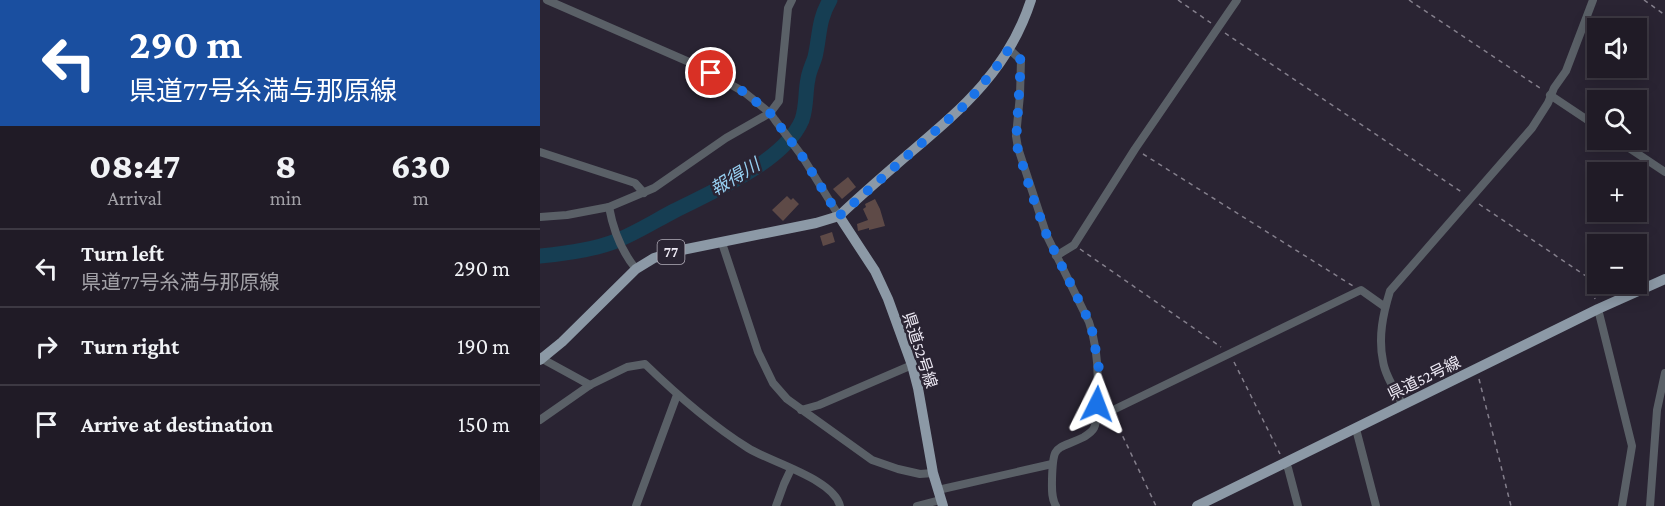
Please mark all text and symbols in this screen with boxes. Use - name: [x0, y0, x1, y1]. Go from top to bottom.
- map controls: [1587, 18, 1647, 294]
- button: sound: [1587, 18, 1647, 78]
- text: 290 m: [129, 20, 242, 67]
- icon: left: [30, 24, 108, 102]
- pin: [685, 47, 736, 98]
- icon: arrive: [694, 56, 727, 89]
- text: 県道77号糸満与那原線: [129, 76, 397, 106]
- button: search: [1587, 90, 1647, 150]
- text: 08:47: [89, 146, 181, 186]
- text: 8: [275, 146, 296, 186]
- text: 630: [391, 146, 451, 186]
- water label: 報得川: [707, 153, 765, 199]
- button: +: [1587, 162, 1647, 222]
- text: Arrival: [108, 187, 162, 209]
- text: min: [270, 187, 302, 209]
- text: m: [413, 187, 429, 209]
- button: −: [1587, 234, 1647, 294]
- road number: 77: [658, 240, 684, 264]
- text: Turn left: [81, 241, 164, 266]
- icon: left: [30, 252, 63, 285]
- text: 290 m: [454, 256, 510, 281]
- text: 県道77号糸満与那原線: [81, 271, 279, 293]
- street label: 県道52号線: [900, 310, 940, 390]
- icon: right: [30, 330, 63, 363]
- text: Turn right: [81, 334, 179, 359]
- text: 190 m: [457, 334, 510, 359]
- street label: 県道52号線: [1385, 353, 1463, 403]
- position arrow: [1065, 372, 1129, 436]
- icon: arrive: [30, 408, 63, 441]
- text: Arrive at destination: [81, 412, 273, 437]
- text: 150 m: [458, 412, 510, 437]

